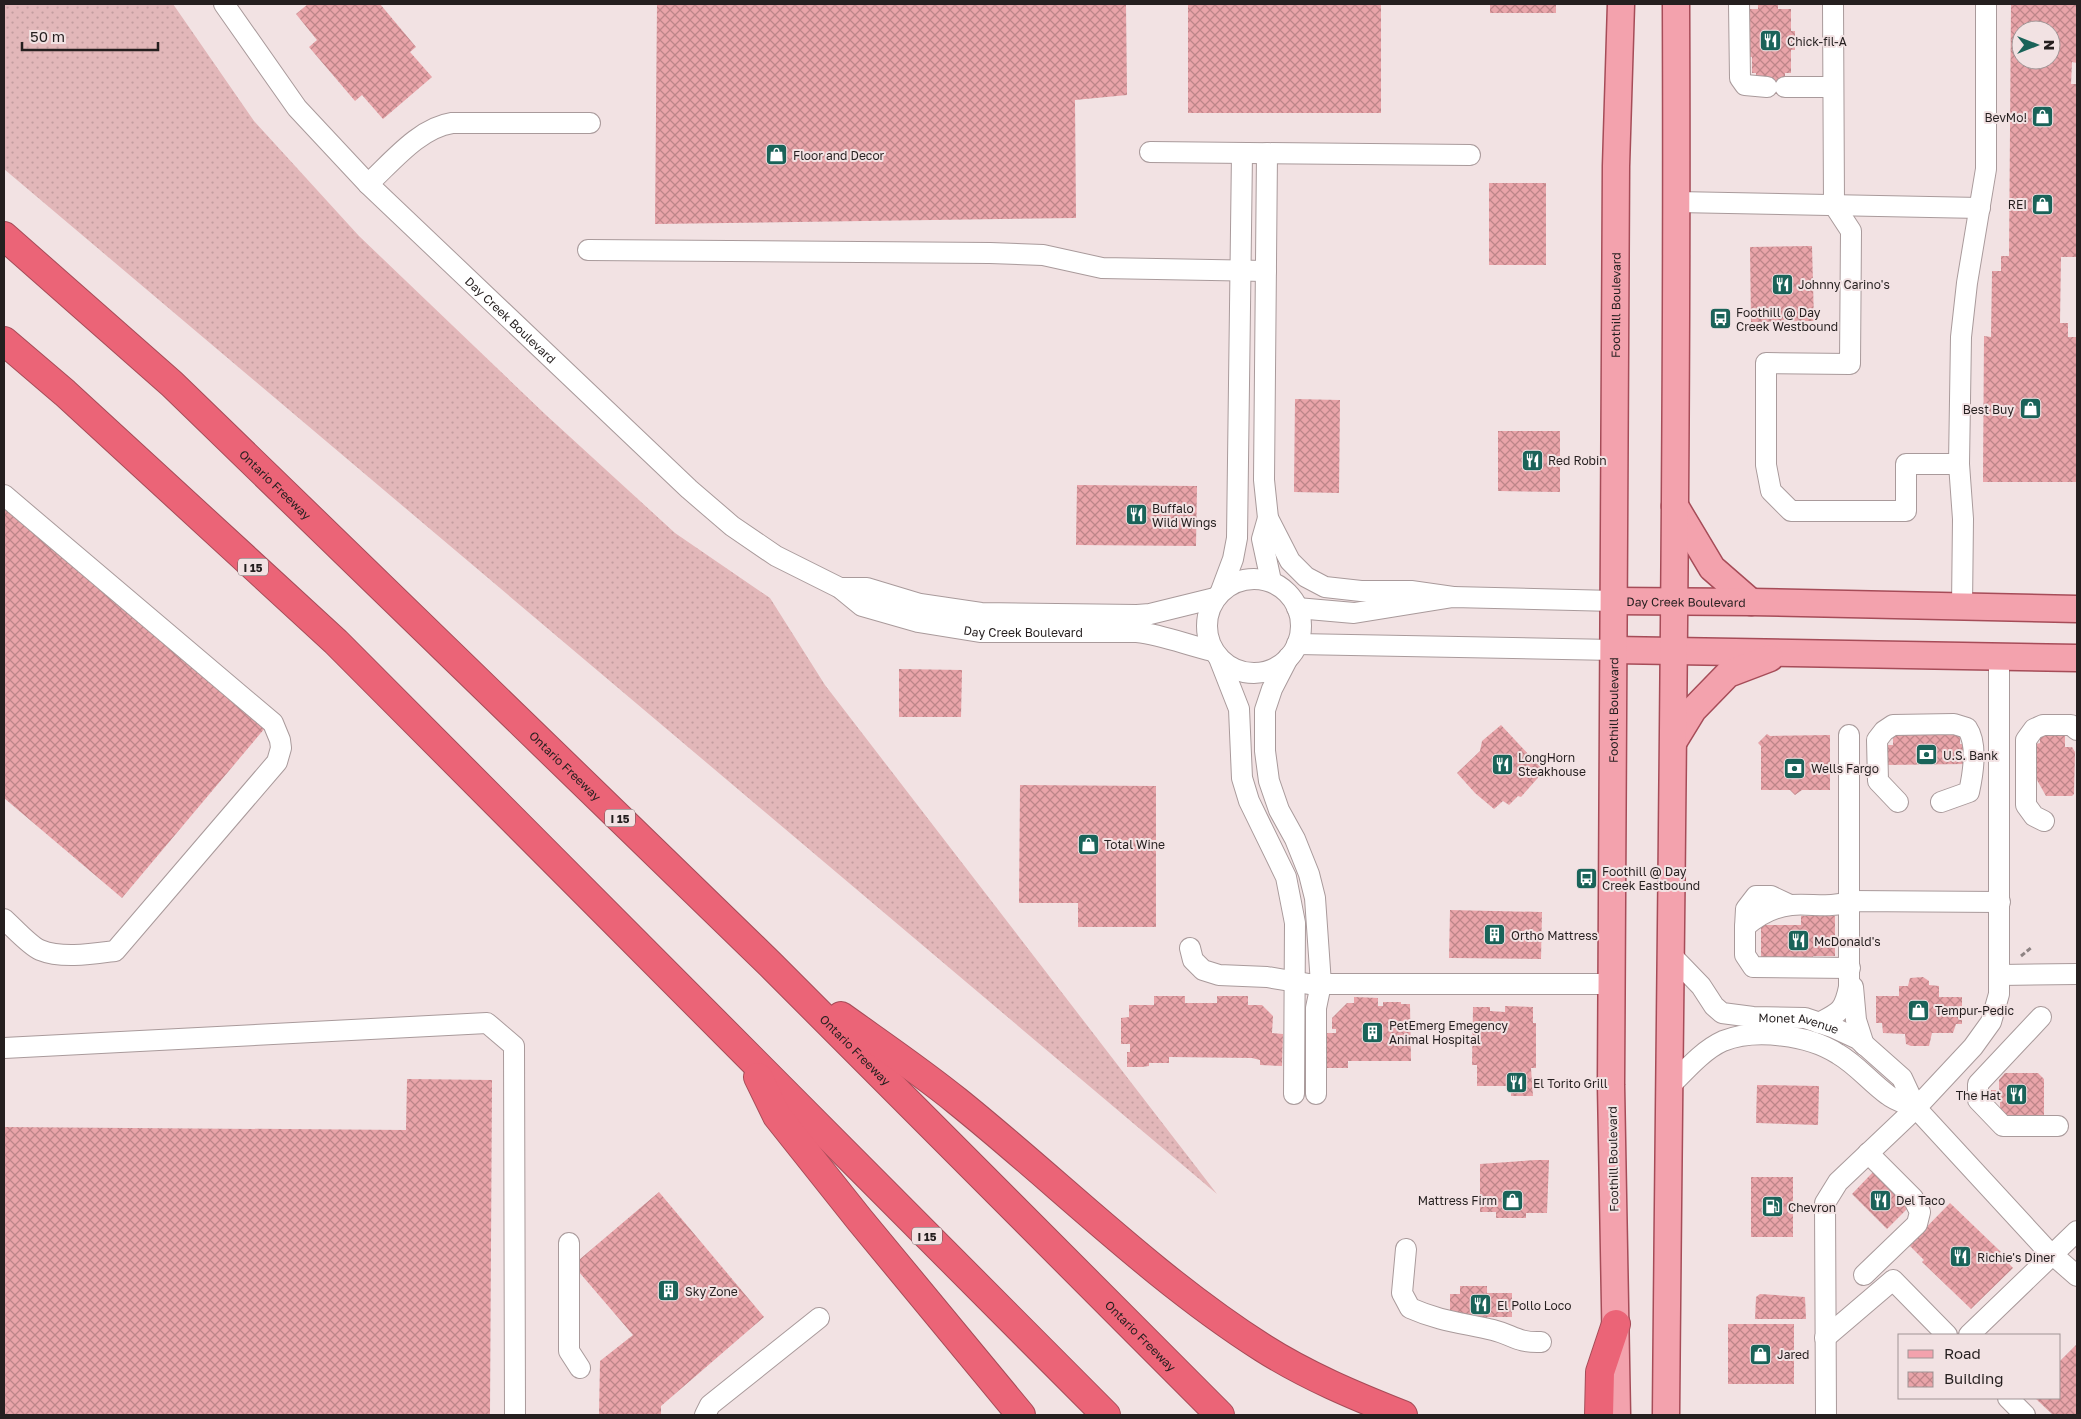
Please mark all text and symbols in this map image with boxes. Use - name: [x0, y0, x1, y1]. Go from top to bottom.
- scale bar: [22, 20, 159, 52]
- north arrow: [2011, 20, 2061, 70]
- text: 50 m: [30, 27, 65, 45]
- restaurant icon: Chick-fil-A: [1759, 29, 1783, 53]
- place label: Chick-fil-A: [1787, 34, 1847, 49]
- text: N: [2041, 40, 2058, 50]
- shop icon: BevMo!: [2031, 105, 2055, 129]
- place label: BevMo!: [1984, 110, 2027, 125]
- shop icon: Floor and Decor: [765, 143, 789, 167]
- place label: Floor and Decor: [793, 148, 885, 163]
- shop icon: REI: [2031, 192, 2055, 216]
- place label: REI: [2008, 197, 2027, 212]
- street label: Foothill Boulevard: [1607, 252, 1623, 358]
- restaurant icon: Johnny Carino's: [1770, 272, 1794, 296]
- street label: Day Creek Boulevard: [462, 273, 559, 366]
- place label: Johnny Carino's: [1798, 277, 1890, 292]
- place label: Foothill @ Day Creek Westbound: [1736, 305, 1838, 334]
- bus stop icon: Foothill @ Day Creek Westbound: [1708, 307, 1732, 331]
- shop icon: Best Buy: [2018, 397, 2042, 421]
- place label: Best Buy: [1963, 402, 2014, 417]
- street label: Ontario Freeway: [236, 446, 315, 523]
- restaurant icon: Red Robin: [1520, 448, 1544, 472]
- place label: Red Robin: [1548, 453, 1607, 468]
- place label: Buffalo Wild Wings: [1152, 501, 1217, 530]
- restaurant icon: Buffalo Wild Wings: [1124, 503, 1148, 527]
- road number: I 15: [238, 558, 268, 576]
- street label: Day Creek Boulevard: [1626, 594, 1746, 609]
- street label: Day Creek Boulevard: [963, 622, 1083, 640]
- street label: Foothill Boulevard: [1605, 657, 1621, 763]
- street label: Ontario Freeway: [526, 727, 605, 804]
- bank icon: U.S. Bank: [1915, 743, 1939, 767]
- place label: U.S. Bank: [1943, 748, 1998, 763]
- place label: LongHorn Steakhouse: [1518, 750, 1586, 779]
- restaurant icon: LongHorn Steakhouse: [1490, 752, 1514, 776]
- bank icon: Wells Fargo: [1783, 756, 1807, 780]
- place label: Wells Fargo: [1811, 761, 1879, 776]
- road number: I 15: [605, 810, 635, 826]
- shop icon: Total Wine: [1076, 832, 1100, 856]
- place label: Total Wine: [1104, 837, 1165, 852]
- place label: Foothill @ Day Creek Eastbound: [1602, 864, 1700, 893]
- bus stop icon: Foothill @ Day Creek Eastbound: [1574, 866, 1598, 890]
- building icon: Ortho Mattress: [1483, 923, 1507, 947]
- place label: Ortho Mattress: [1511, 928, 1598, 943]
- restaurant icon: McDonald's: [1786, 929, 1810, 953]
- place label: McDonald's: [1814, 934, 1881, 949]
- shop icon: Tempur-Pedic: [1907, 998, 1931, 1022]
- place label: Tempur-Pedic: [1935, 1003, 2014, 1018]
- street label: Monet Avenue: [1758, 1010, 1842, 1037]
- street label: Ontario Freeway: [817, 1011, 894, 1088]
- place label: PetEmerg Emegency Animal Hospital: [1389, 1018, 1508, 1047]
- building icon: PetEmerg Emegency Animal Hospital: [1361, 1020, 1385, 1044]
- restaurant icon: El Torito Grill: [1505, 1071, 1529, 1095]
- place label: El Torito Grill: [1533, 1076, 1608, 1091]
- restaurant icon: The Hat: [2005, 1083, 2029, 1107]
- place label: The Hat: [1956, 1088, 2001, 1103]
- street label: Foothill Boulevard: [1605, 1106, 1621, 1212]
- shop icon: Mattress Firm: [1501, 1188, 1525, 1212]
- restaurant icon: Del Taco: [1868, 1188, 1892, 1212]
- place label: Mattress Firm: [1418, 1193, 1497, 1208]
- place label: Del Taco: [1896, 1193, 1945, 1208]
- fuel station icon: Chevron: [1760, 1195, 1784, 1219]
- place label: Chevron: [1788, 1200, 1836, 1215]
- road number: I 15: [912, 1228, 942, 1244]
- restaurant icon: Richie's Diner: [1949, 1245, 1973, 1269]
- place label: Richie's Diner: [1977, 1250, 2055, 1265]
- building icon: Sky Zone: [657, 1279, 681, 1303]
- place label: Sky Zone: [685, 1284, 738, 1299]
- restaurant icon: El Pollo Loco: [1469, 1293, 1493, 1317]
- street label: Ontario Freeway: [1102, 1297, 1180, 1374]
- place label: El Pollo Loco: [1497, 1298, 1572, 1313]
- legend: [1898, 1334, 2061, 1399]
- shop icon: Jared: [1749, 1342, 1773, 1366]
- text: Road: [1944, 1344, 1981, 1362]
- place label: Jared: [1777, 1347, 1809, 1362]
- text: Building: [1944, 1369, 2004, 1387]

